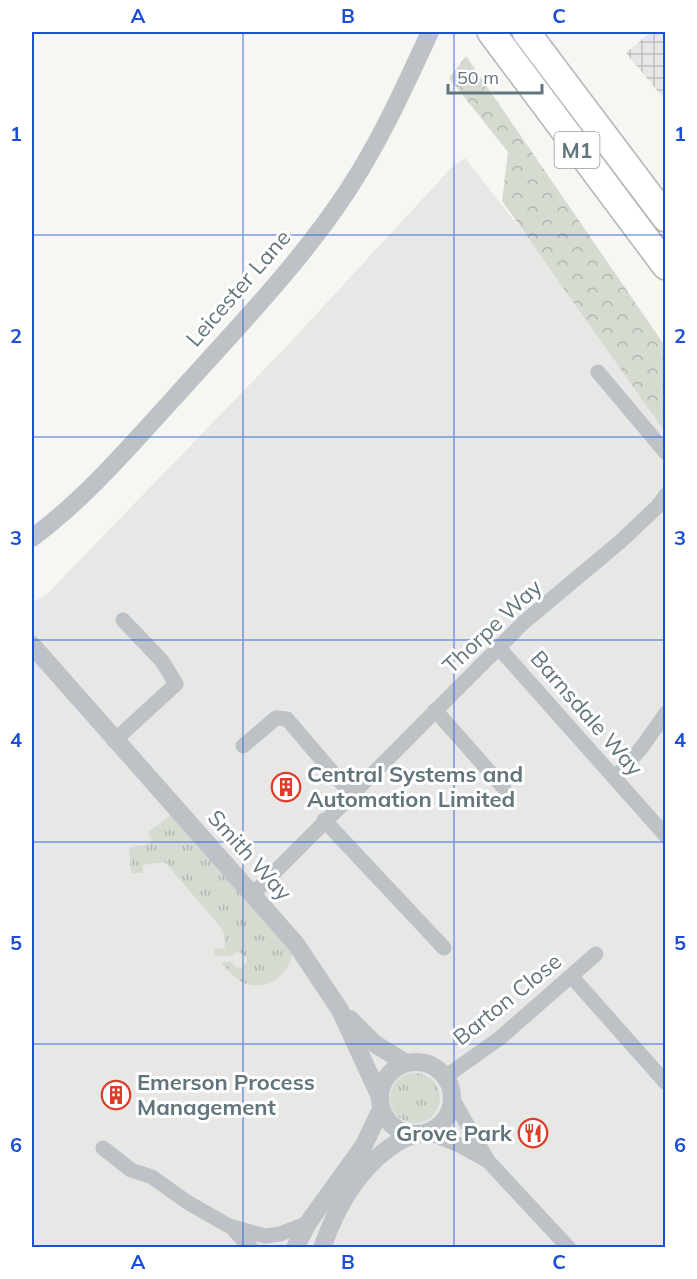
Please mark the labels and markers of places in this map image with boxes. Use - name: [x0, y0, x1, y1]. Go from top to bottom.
- place label: Central Systems and Automation Limited: [307, 760, 523, 813]
- building icon: Central Systems and Automation Limited: [270, 771, 302, 803]
- place label: Emerson Process Management: [137, 1068, 315, 1121]
- building icon: Emerson Process Management: [100, 1079, 132, 1111]
- restaurant icon: Grove Park: [517, 1117, 549, 1149]
- place label: Grove Park: [396, 1119, 513, 1147]

